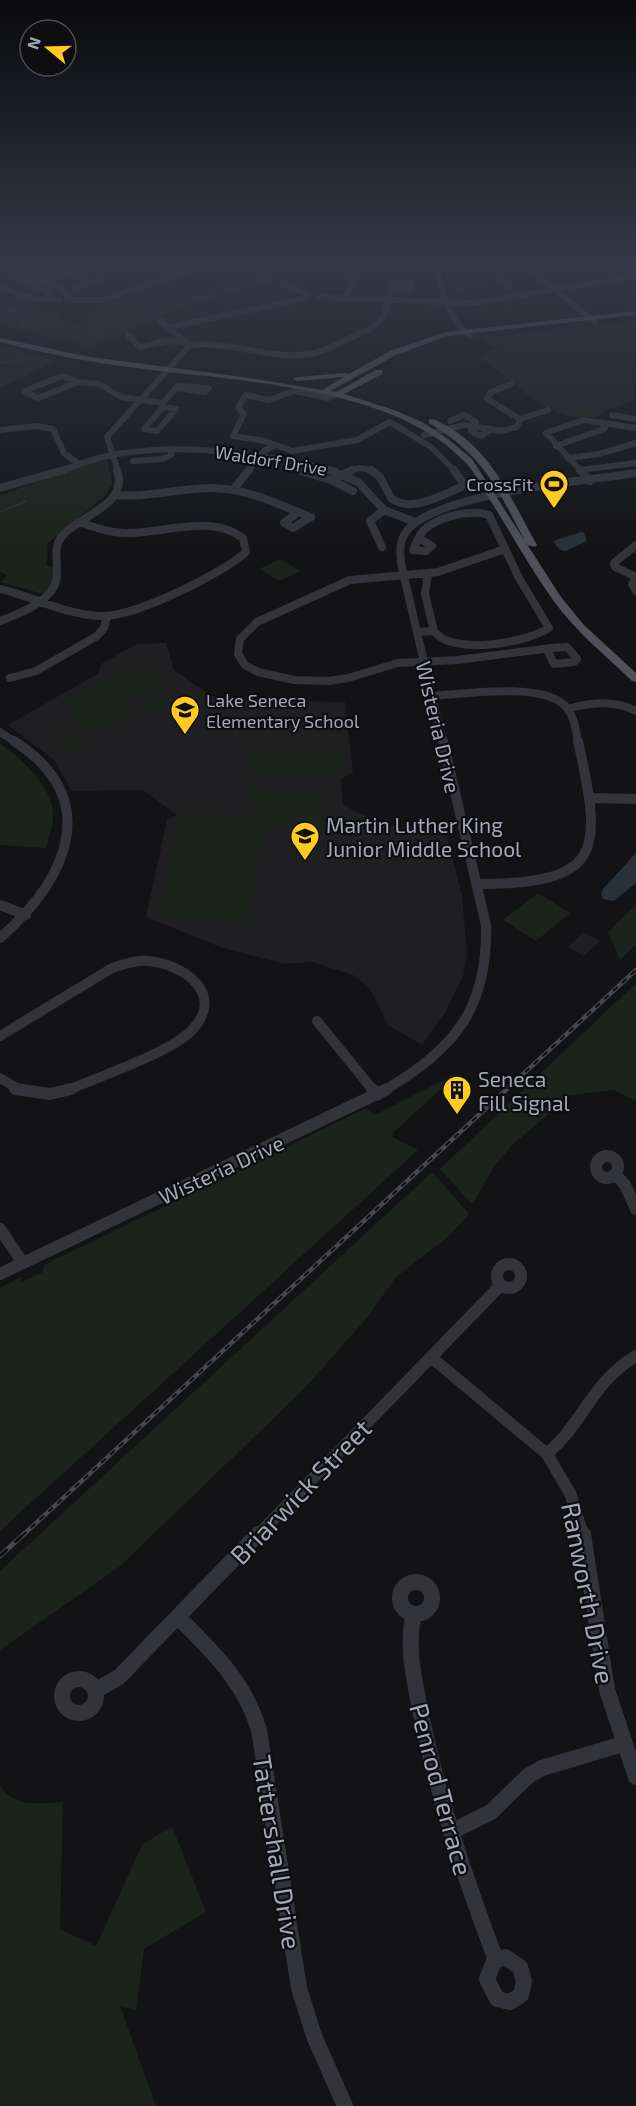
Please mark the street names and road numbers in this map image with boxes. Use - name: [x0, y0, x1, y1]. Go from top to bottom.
- street label: Waldorf Drive: [213, 440, 329, 480]
- street label: Wisteria Drive: [412, 659, 466, 795]
- street label: Wisteria Drive: [155, 1129, 287, 1209]
- street label: Briarwick Street: [223, 1412, 377, 1570]
- street label: Ranworth Drive: [556, 1499, 622, 1687]
- street label: Penrod Terrace: [404, 1700, 480, 1878]
- street label: Tattershall Drive: [247, 1753, 309, 1951]

